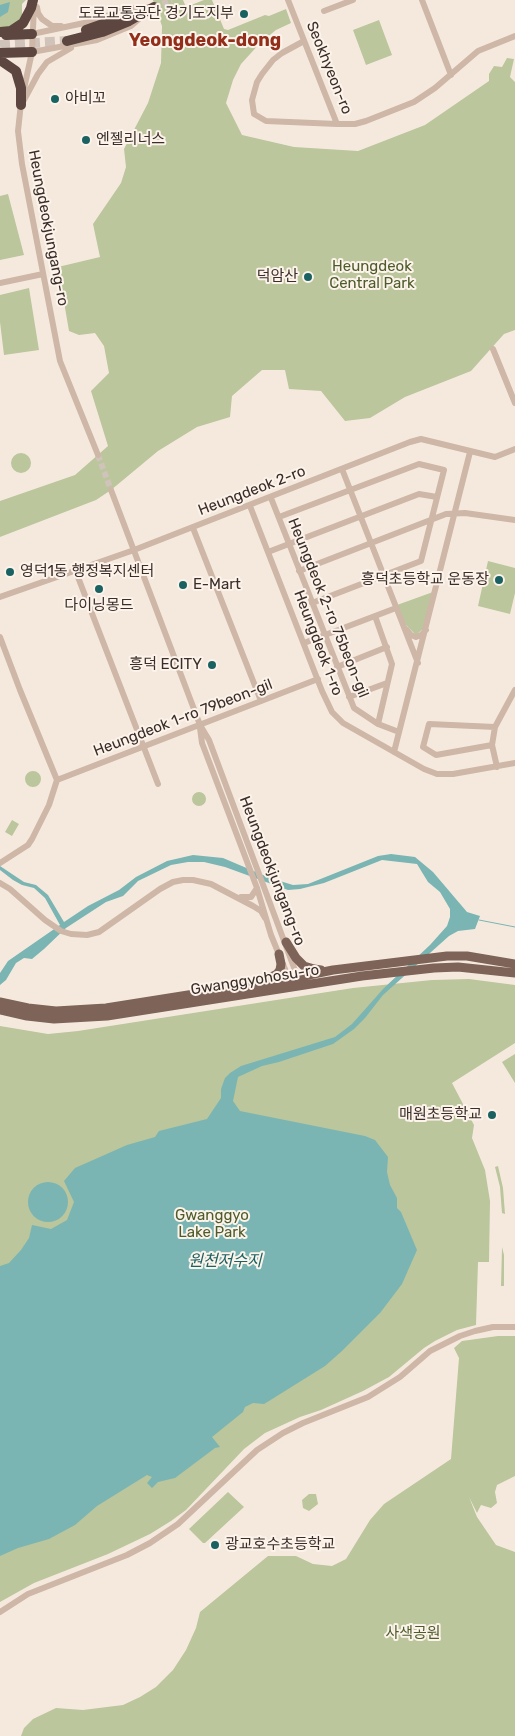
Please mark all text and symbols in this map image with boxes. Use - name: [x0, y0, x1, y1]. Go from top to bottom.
- place label: 도로교통공단 경기도지부: [79, 5, 234, 23]
- marker: 도로교통공단 경기도지부: [238, 8, 250, 20]
- street label: Seokhyeon-ro: [302, 19, 356, 117]
- district label: Yeongdeok-dong: [129, 30, 281, 52]
- place label: 아비꼬: [65, 90, 106, 108]
- marker: 아비꼬: [49, 93, 61, 105]
- place label: 엔젤리너스: [96, 131, 165, 149]
- marker: 엔젤리너스: [80, 134, 92, 146]
- street label: Heungdeokjungang-ro: [24, 148, 72, 308]
- park label: Heungdeok Central Park: [329, 258, 415, 293]
- place label: 덕암산: [257, 268, 298, 286]
- marker: 덕암산: [302, 271, 314, 283]
- street label: Heungdeok 2-ro: [196, 462, 308, 520]
- street label: Heungdeok 2-ro 75beon-gil: [284, 516, 372, 700]
- place label: 영덕1동 행정복지센터: [20, 563, 154, 581]
- marker: 영덕1동 행정복지센터: [4, 566, 16, 578]
- place label: 흥덕초등학교 운동장: [361, 571, 489, 589]
- marker: 흥덕초등학교 운동장: [493, 574, 505, 586]
- place label: E-Mart: [193, 576, 241, 594]
- marker: E-Mart: [177, 579, 189, 591]
- marker: 다이닝몽드: [93, 583, 105, 595]
- street label: Heungdeok 1-ro: [290, 588, 346, 698]
- place label: 다이닝몽드: [65, 597, 133, 615]
- place label: 흥덕 ECITY: [129, 656, 202, 674]
- marker: 흥덕 ECITY: [206, 659, 218, 671]
- street label: Heungdeok 1-ro 79beon-gil: [91, 676, 275, 760]
- street label: Heungdeokjungang-ro: [235, 794, 309, 948]
- street label: Gwanggyohosu-ro: [190, 961, 320, 999]
- place label: 매원초등학교: [399, 1106, 482, 1124]
- marker: 매원초등학교: [486, 1109, 498, 1121]
- park label: Gwanggyo Lake Park: [175, 1207, 249, 1242]
- water label: 원천저수지: [188, 1251, 262, 1271]
- place label: 광교호수초등학교: [225, 1536, 335, 1554]
- marker: 광교호수초등학교: [209, 1539, 221, 1551]
- park label: 사색공원: [385, 1625, 441, 1643]

